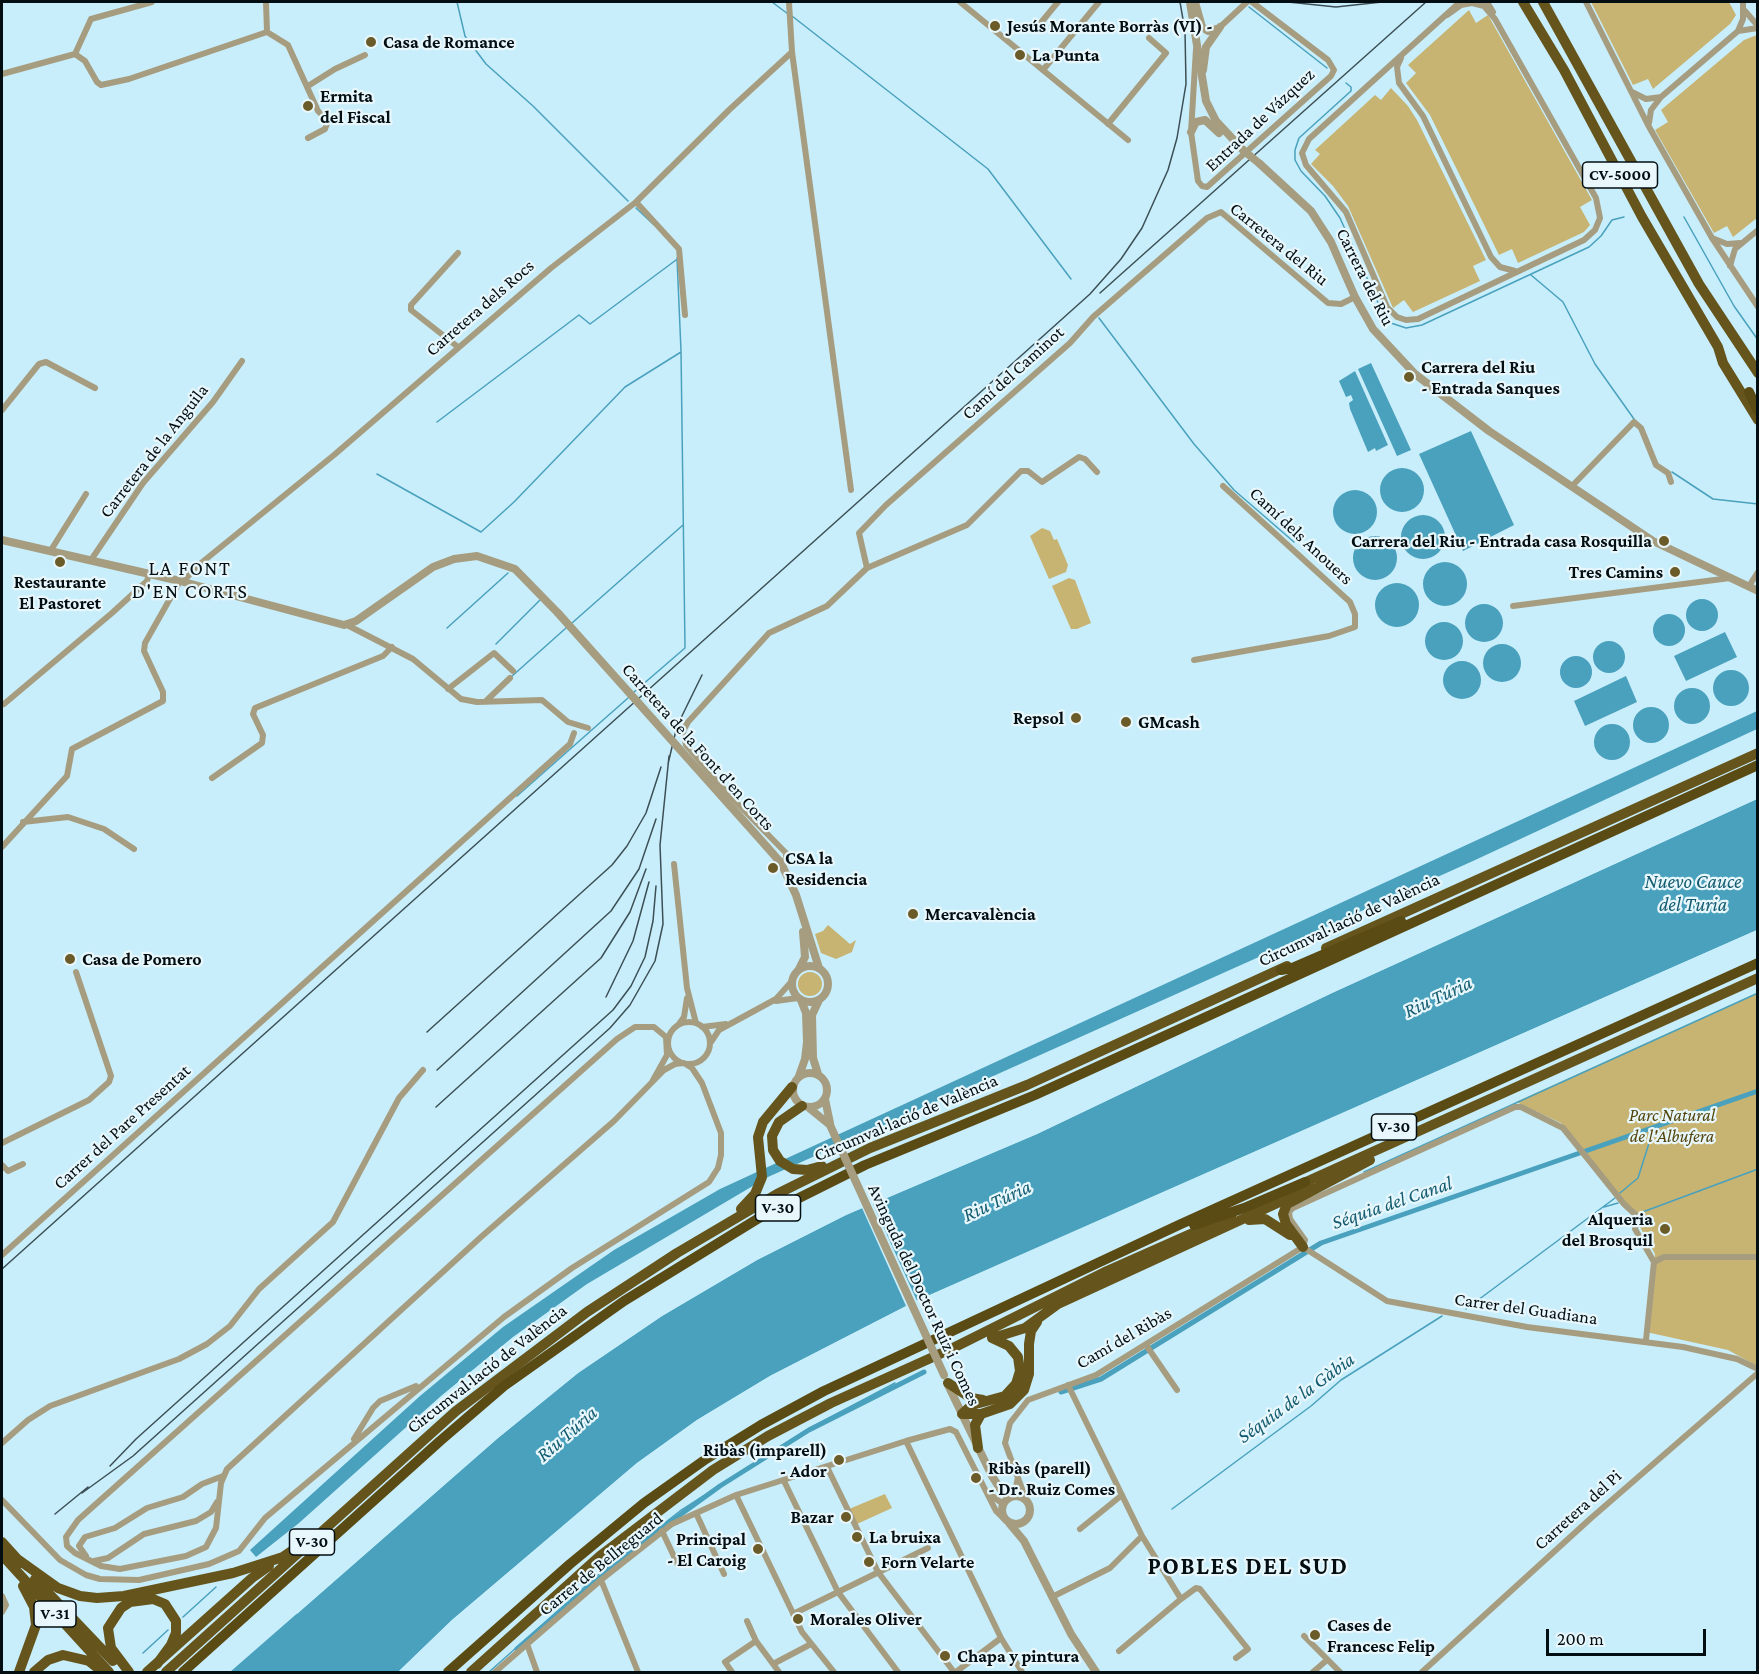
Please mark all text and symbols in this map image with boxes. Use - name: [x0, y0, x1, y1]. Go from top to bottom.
- place label: Jesús Morante Borràs (VI) -: [1007, 15, 1213, 37]
- marker: Jesús Morante Borràs (VI) -: [988, 19, 1002, 33]
- place label: Casa de Romance: [383, 31, 515, 53]
- marker: Casa de Romance: [364, 35, 378, 49]
- place label: La Punta: [1032, 44, 1100, 66]
- marker: La Punta: [1013, 48, 1027, 62]
- street label: Entrada de Vázquez: [1201, 64, 1319, 176]
- place label: Ermita del Fiscal: [320, 85, 391, 128]
- marker: Ermita del Fiscal: [301, 99, 315, 113]
- road number: CV-5000: [1582, 162, 1658, 188]
- street label: Carretera del Riu: [1225, 198, 1333, 290]
- street label: Carrera del Riu: [1331, 225, 1399, 329]
- street label: Carretera dels Rocs: [421, 255, 539, 361]
- street label: Camí del Caminot: [958, 322, 1068, 424]
- place label: Carrera del Riu - Entrada Sanques: [1421, 356, 1560, 398]
- marker: Carrera del Riu - Entrada Sanques: [1402, 370, 1416, 384]
- street label: Carretera de la Anguila: [95, 380, 213, 522]
- street label: Camí dels Anouers: [1245, 483, 1357, 589]
- place label: Carrera del Riu - Entrada casa Rosquilla: [1351, 530, 1652, 552]
- marker: Carrera del Riu - Entrada casa Rosquilla: [1657, 534, 1671, 548]
- marker: Restaurante El Pastoret: [53, 555, 67, 569]
- district label: LA FONT D'EN CORTS: [132, 557, 248, 604]
- place label: Tres Camins: [1569, 561, 1663, 583]
- marker: Tres Camins: [1668, 565, 1682, 579]
- place label: Restaurante El Pastoret: [14, 571, 106, 614]
- street label: Carretera de la Font d'en Corts: [617, 659, 779, 835]
- place label: Repsol: [1013, 707, 1064, 729]
- marker: Repsol: [1069, 711, 1083, 725]
- place label: GMcash: [1138, 711, 1200, 733]
- marker: GMcash: [1119, 715, 1133, 729]
- place label: CSA la Residencia: [785, 847, 867, 890]
- marker: CSA la Residencia: [766, 861, 780, 875]
- street label: Circumval·lació de València: [1255, 869, 1443, 971]
- water label: Nuevo Cauce del Turia: [1644, 870, 1742, 917]
- place label: Mercavalència: [925, 903, 1036, 925]
- marker: Mercavalència: [906, 907, 920, 921]
- place label: Casa de Pomero: [82, 948, 202, 970]
- marker: Casa de Pomero: [63, 952, 77, 966]
- water label: Riu Túria: [1400, 971, 1476, 1023]
- street label: Carrer del Pare Presentat: [49, 1060, 195, 1194]
- street label: Circumval·lació de València: [811, 1070, 1001, 1166]
- park label: Parc Natural de l'Albufera: [1629, 1104, 1715, 1146]
- road number: V-30: [1372, 1114, 1416, 1140]
- water label: Séquia del Canal: [1329, 1171, 1455, 1235]
- water label: Riu Túria: [959, 1175, 1035, 1227]
- street label: Avinguda del Doctor Ruiz i Comes: [863, 1181, 985, 1409]
- road number: V-30: [756, 1195, 800, 1221]
- place label: Alqueria del Brosquil: [1562, 1208, 1653, 1250]
- marker: Alqueria del Brosquil: [1658, 1222, 1672, 1236]
- street label: Carrer del Guadiana: [1453, 1288, 1599, 1330]
- street label: Circumval·lació de València: [403, 1300, 571, 1438]
- street label: Camí del Ribàs: [1073, 1302, 1175, 1374]
- water label: Séquia de la Gàbia: [1233, 1347, 1359, 1449]
- water label: Riu Túria: [532, 1401, 602, 1467]
- place label: Ribàs (imparell) - Ador: [703, 1439, 827, 1482]
- marker: Ribàs (imparell) - Ador: [832, 1453, 846, 1467]
- place label: Ribàs (parell) - Dr. Ruiz Comes: [988, 1457, 1115, 1500]
- street label: Carretera del Pi: [1530, 1465, 1626, 1555]
- marker: Ribàs (parell) - Dr. Ruiz Comes: [969, 1471, 983, 1485]
- place label: Bazar: [790, 1506, 834, 1528]
- street label: Carrer de Bellreguard: [535, 1507, 667, 1621]
- marker: Bazar: [839, 1510, 853, 1524]
- place label: La bruixa: [869, 1526, 941, 1548]
- place label: Principal - El Caroig: [667, 1528, 746, 1570]
- road number: V-30: [290, 1529, 334, 1555]
- marker: La bruixa: [850, 1530, 864, 1544]
- marker: Principal - El Caroig: [751, 1542, 765, 1556]
- place label: Forn Velarte: [881, 1551, 974, 1573]
- district label: POBLES DEL SUD: [1148, 1553, 1348, 1581]
- marker: Forn Velarte: [862, 1555, 876, 1569]
- road number: V-31: [34, 1601, 76, 1627]
- place label: Morales Oliver: [810, 1608, 922, 1630]
- marker: Morales Oliver: [791, 1612, 805, 1626]
- place label: Cases de Francesc Felip: [1327, 1614, 1435, 1656]
- scale bar: [1549, 1617, 1710, 1655]
- marker: Cases de Francesc Felip: [1308, 1628, 1322, 1642]
- text: 200 m: [1557, 1629, 1604, 1649]
- place label: Chapa y pintura: [957, 1645, 1079, 1667]
- marker: Chapa y pintura: [938, 1649, 952, 1663]

